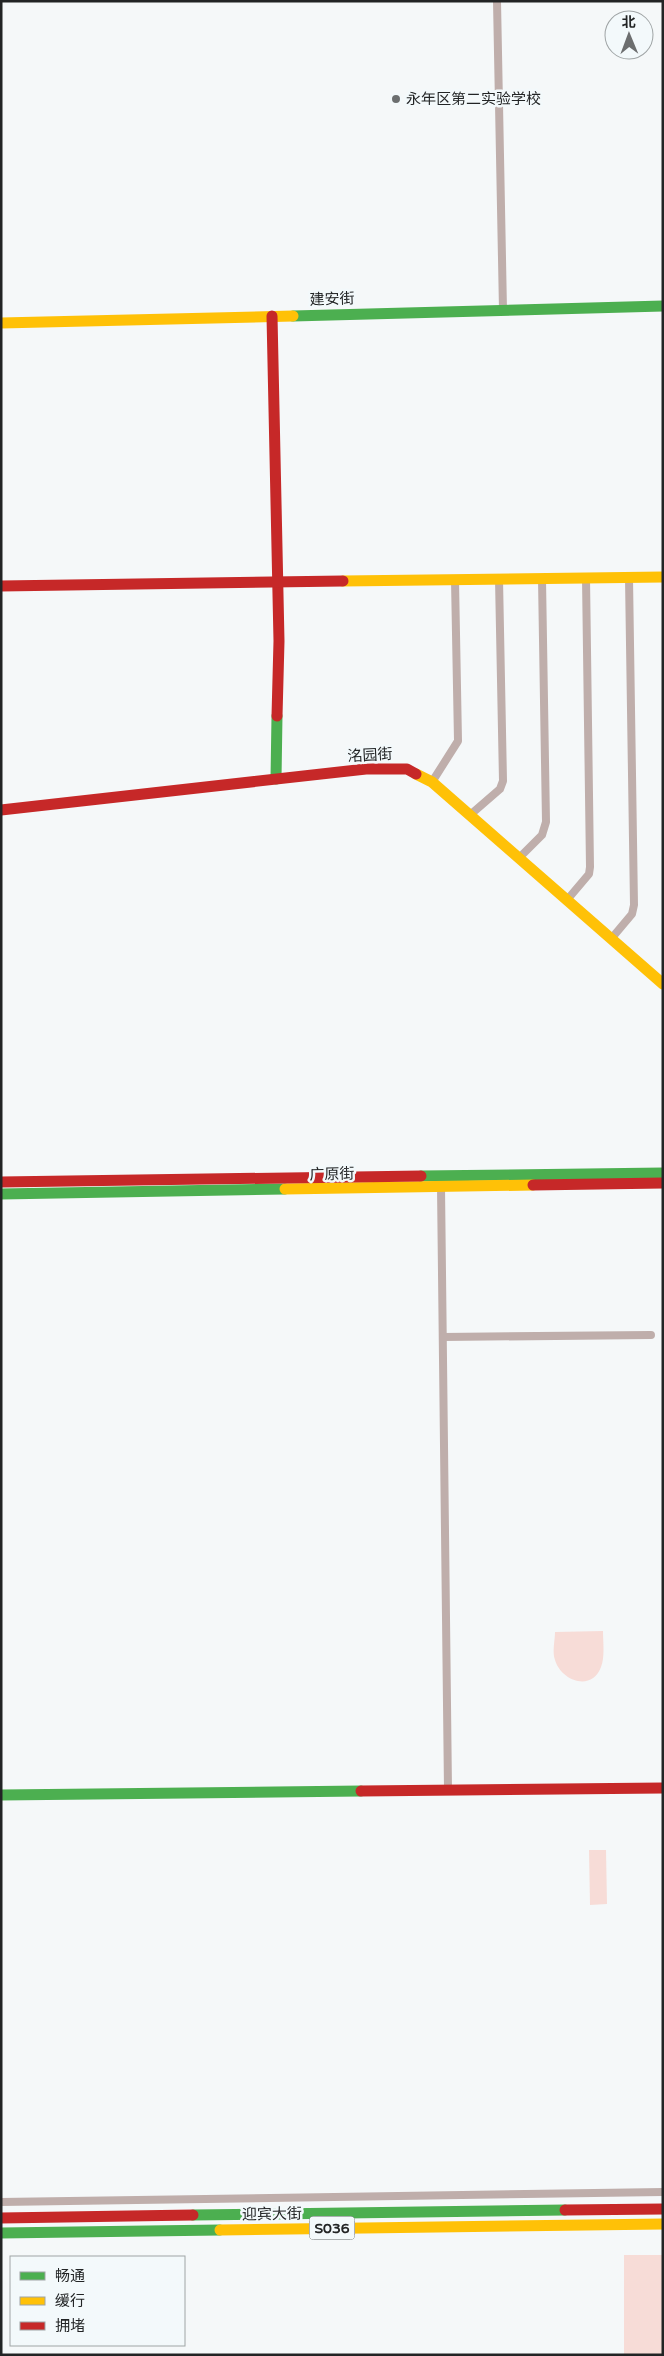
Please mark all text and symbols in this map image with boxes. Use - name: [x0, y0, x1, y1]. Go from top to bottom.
- north arrow: [604, 10, 654, 60]
- text: 北: [622, 14, 636, 31]
- place label: 永年区第二实验学校: [406, 90, 541, 108]
- marker: 永年区第二实验学校: [390, 93, 402, 105]
- street label: 建安街: [309, 289, 355, 309]
- street label: 洺园街: [347, 745, 393, 765]
- street label: 广原街: [309, 1165, 355, 1183]
- street label: 迎宾大街: [242, 2204, 302, 2224]
- road number: S036: [310, 2216, 354, 2240]
- legend: [10, 2256, 185, 2346]
- text: 畅通: [55, 2267, 85, 2285]
- text: 缓行: [55, 2292, 85, 2310]
- text: 拥堵: [55, 2317, 85, 2335]

